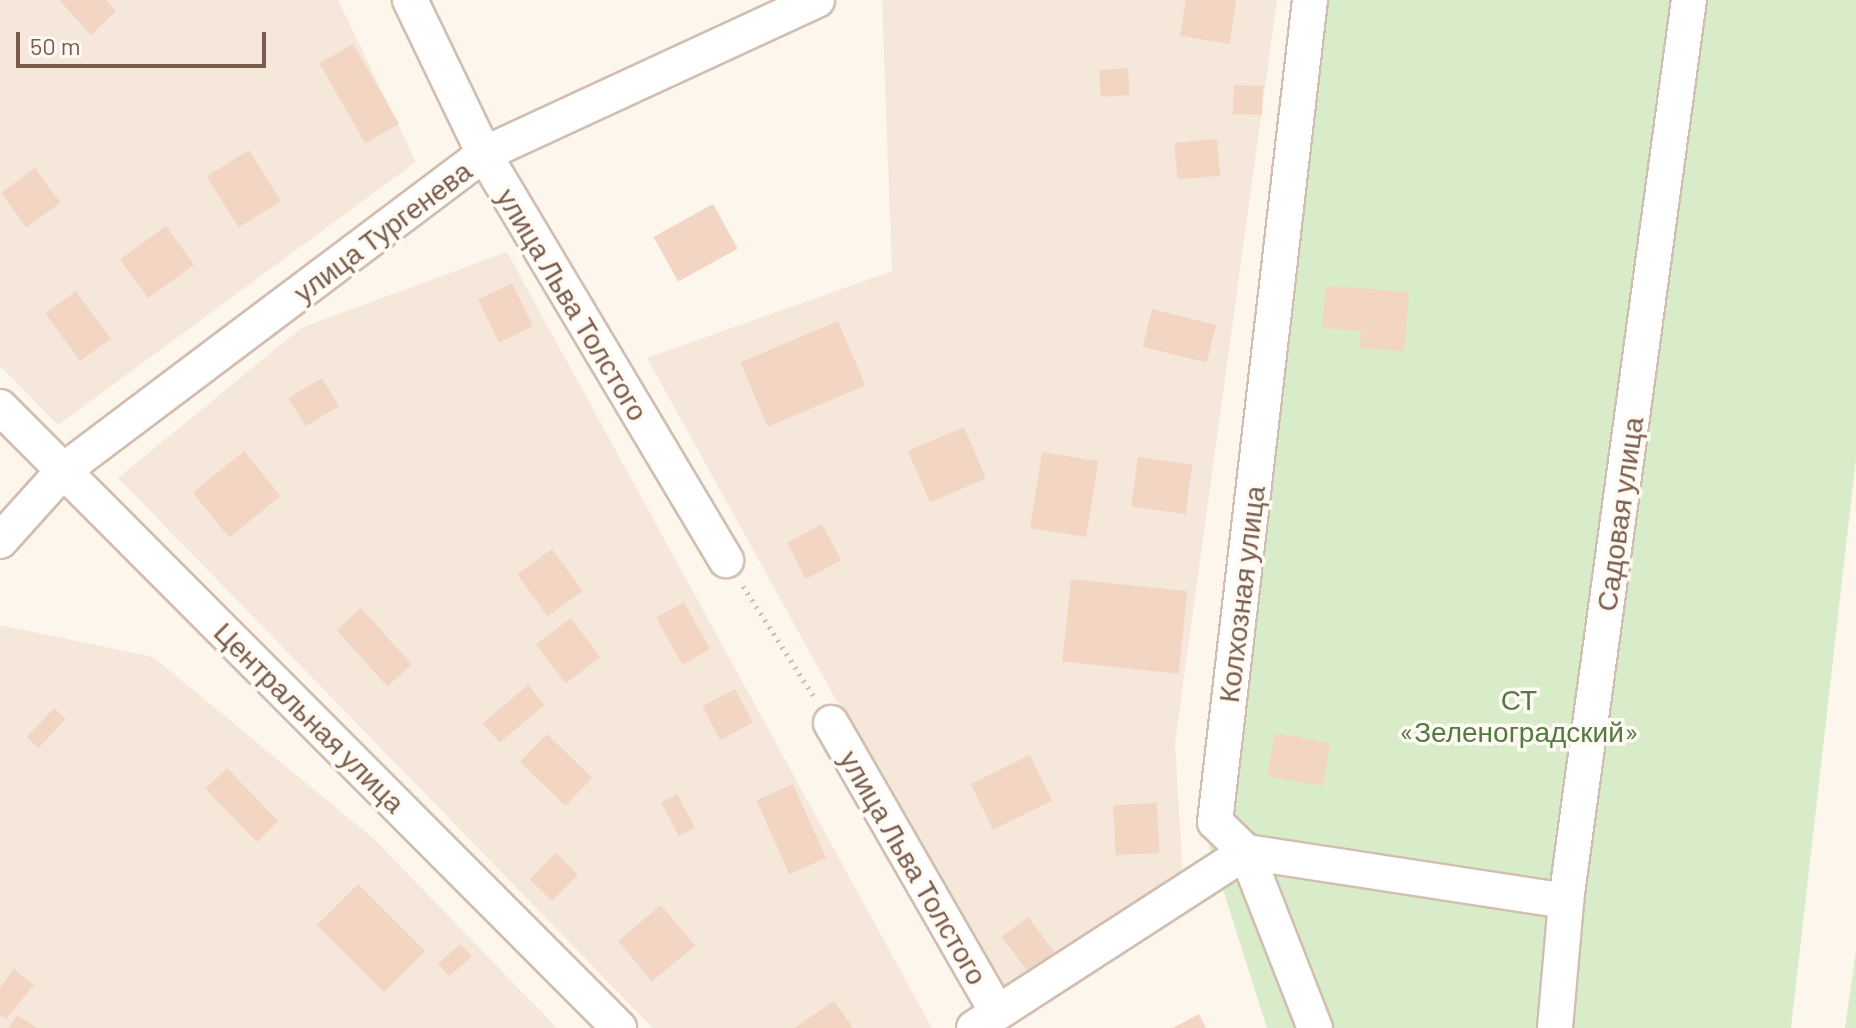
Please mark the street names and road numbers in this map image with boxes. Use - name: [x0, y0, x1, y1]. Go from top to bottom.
- street label: улица Тургенева: [287, 153, 477, 309]
- street label: улица Льва Толстого: [490, 182, 656, 426]
- street label: Садовая улица: [1589, 415, 1649, 613]
- street label: Колхозная улица: [1211, 484, 1271, 704]
- street label: Центральная улица: [208, 615, 412, 819]
- street label: улица Льва Толстого: [833, 744, 995, 990]

